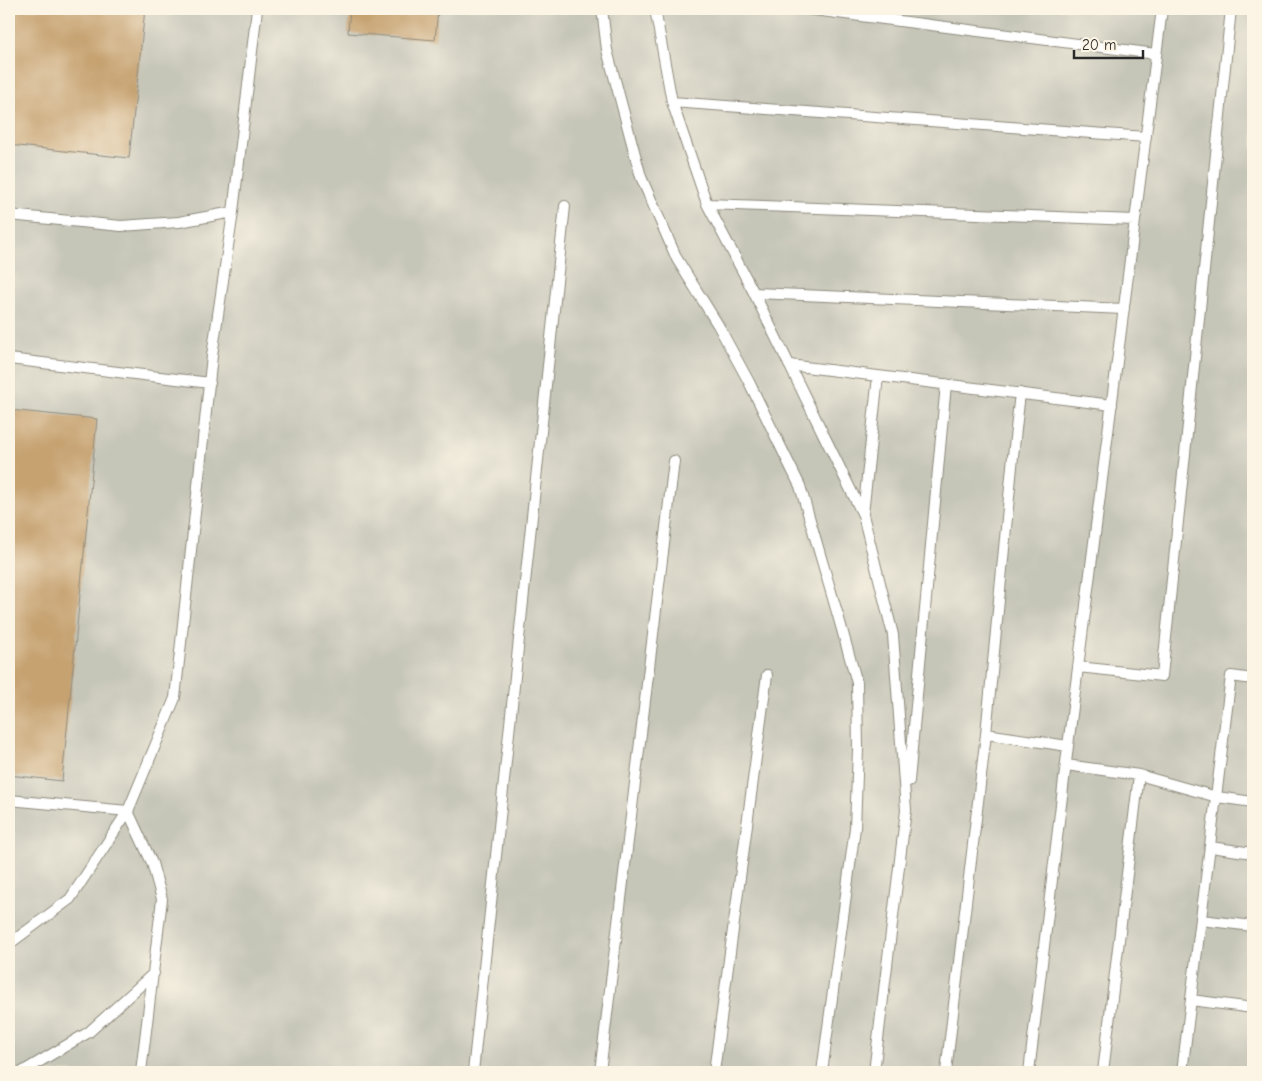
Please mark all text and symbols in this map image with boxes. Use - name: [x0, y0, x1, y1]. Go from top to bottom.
- scale bar: [1074, 28, 1143, 60]
- text: 20 m: [1082, 36, 1116, 54]

